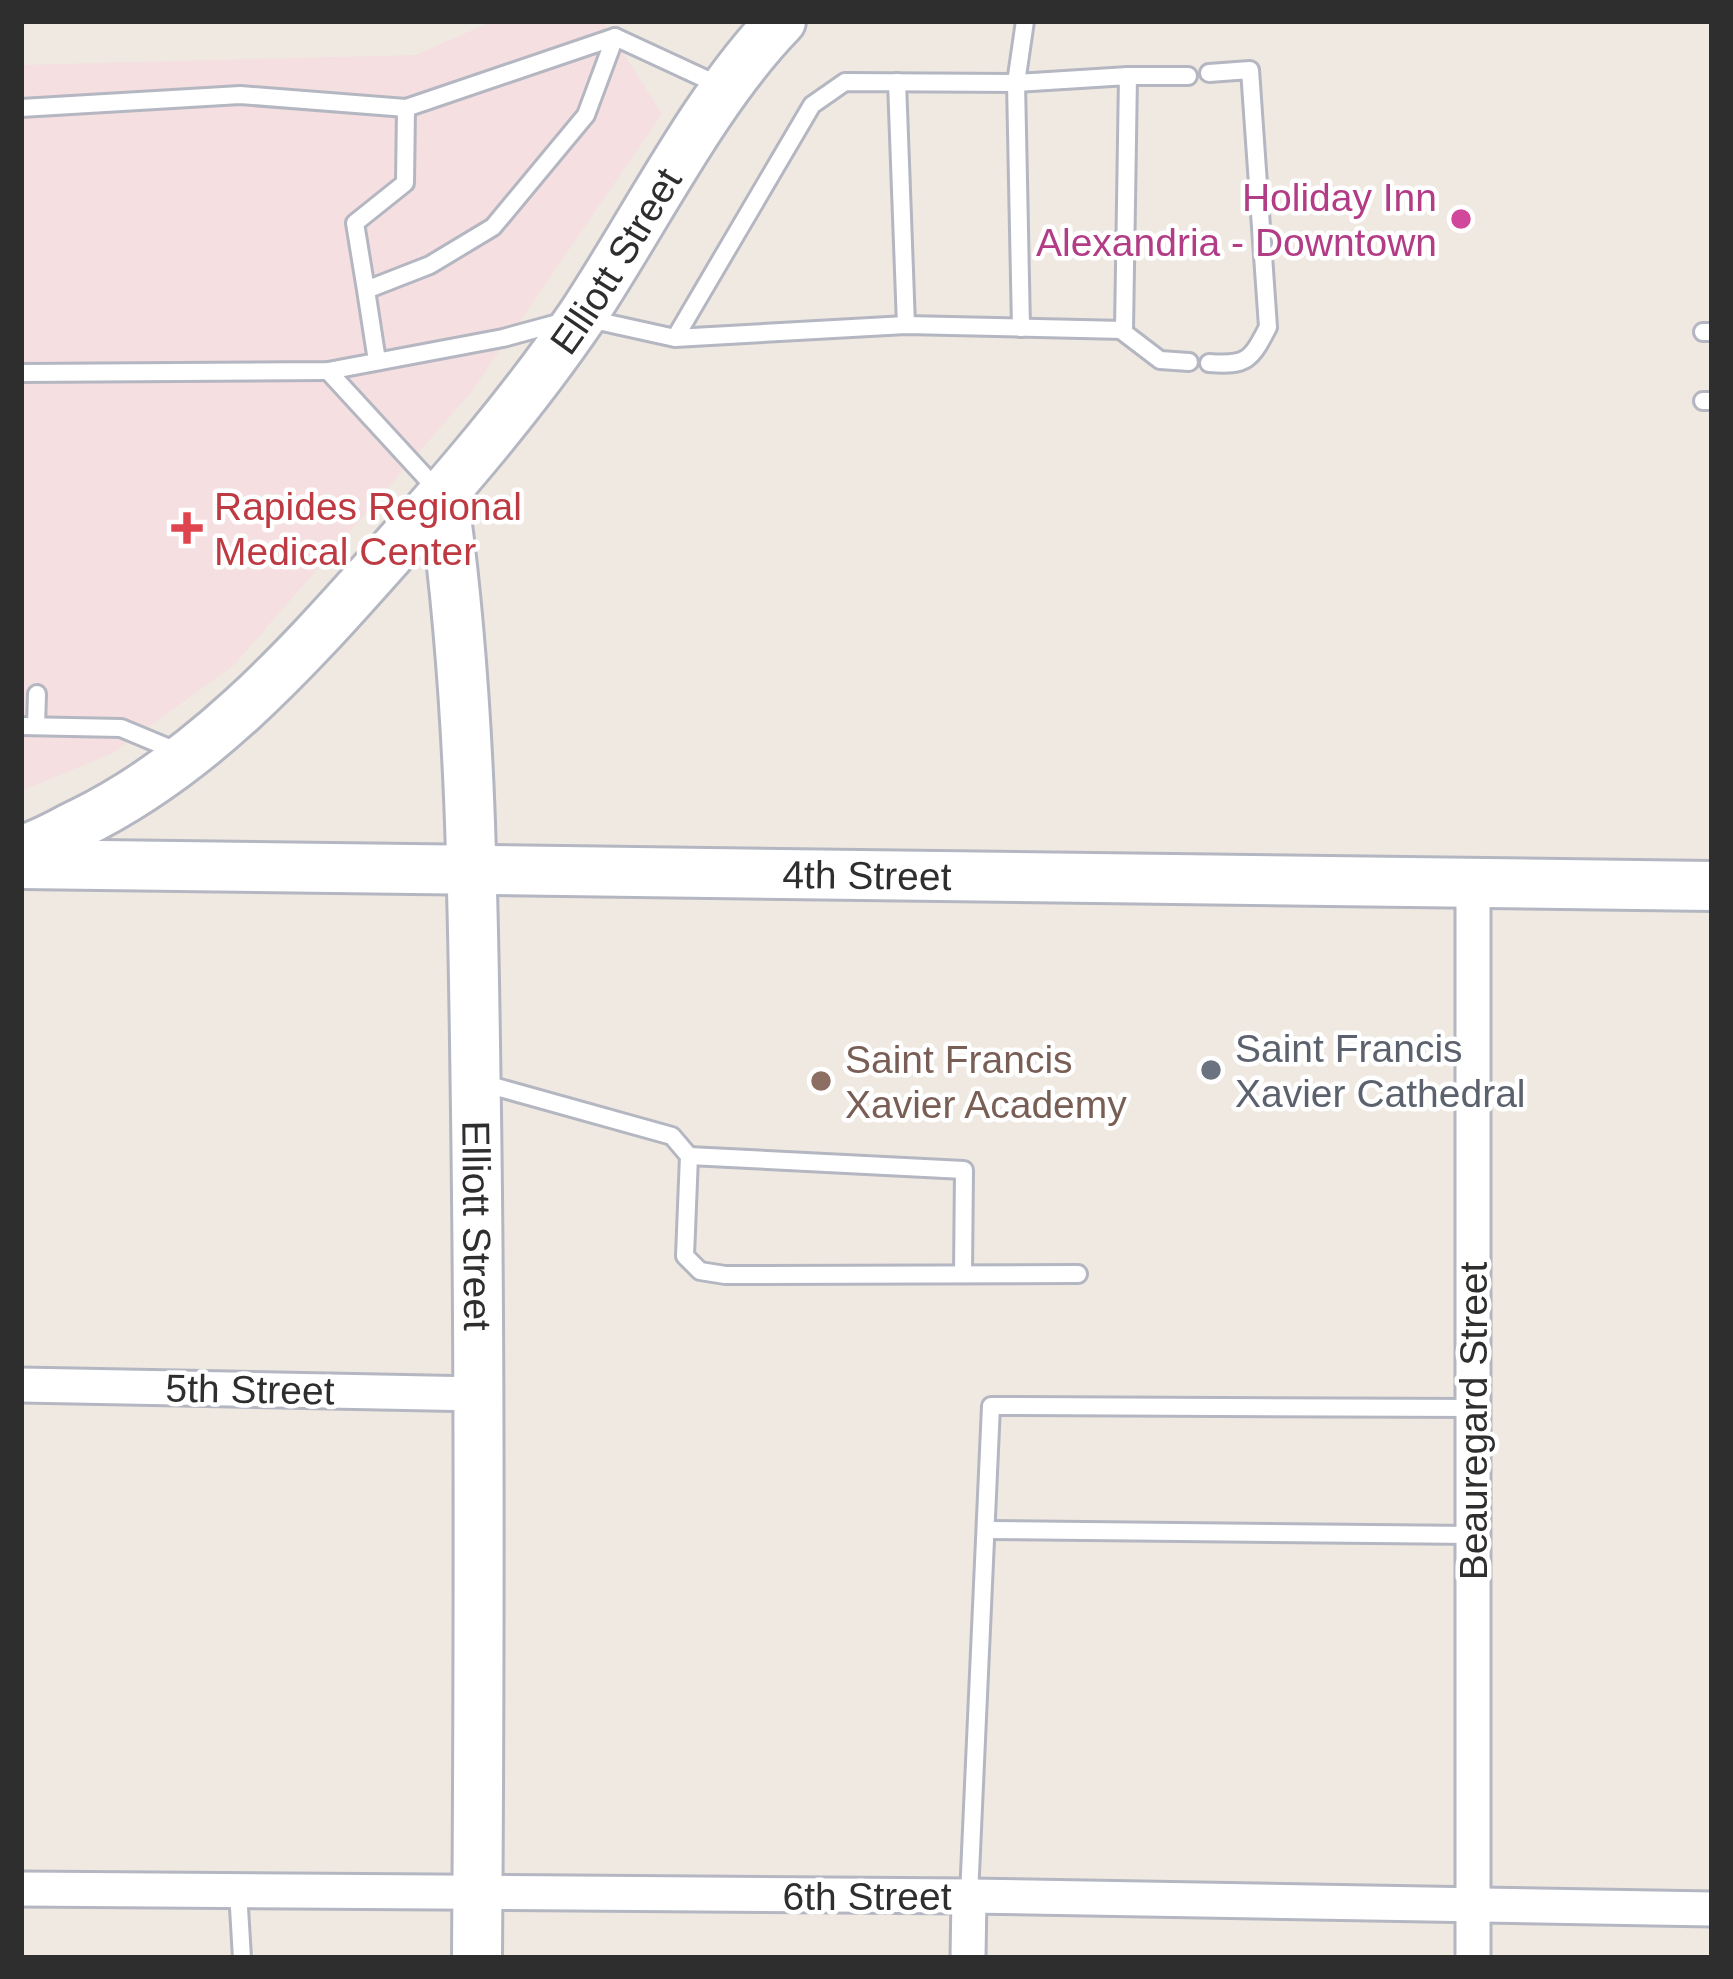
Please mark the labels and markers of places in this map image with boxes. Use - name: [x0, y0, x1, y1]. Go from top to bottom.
- place label: Holiday Inn Alexandria - Downtown: [1036, 176, 1437, 264]
- marker: Holiday Inn Alexandria - Downtown: [1448, 206, 1474, 232]
- place label: Rapides Regional Medical Center: [214, 485, 522, 573]
- marker: Rapides Regional Medical Center: [171, 512, 203, 544]
- place label: Saint Francis Xavier Cathedral: [1235, 1027, 1525, 1115]
- place label: Saint Francis Xavier Academy: [845, 1038, 1127, 1126]
- marker: Saint Francis Xavier Cathedral: [1198, 1057, 1224, 1083]
- marker: Saint Francis Xavier Academy: [808, 1068, 834, 1094]

